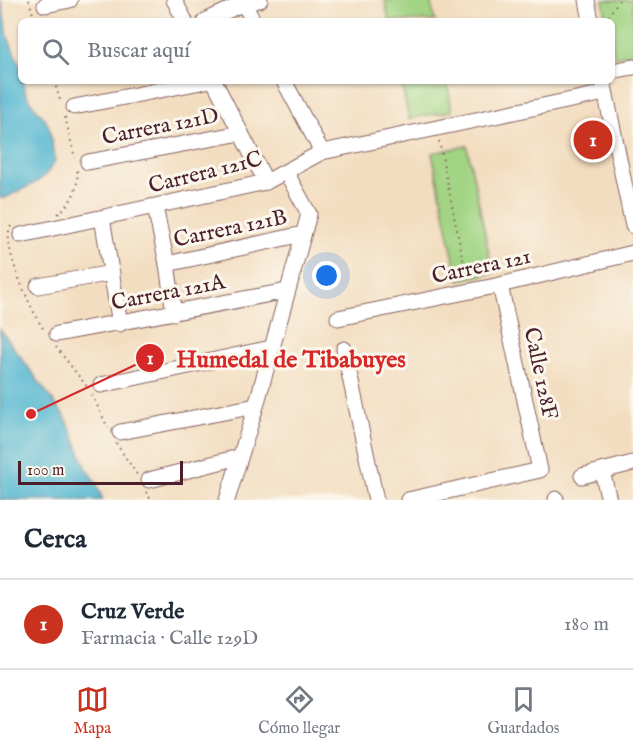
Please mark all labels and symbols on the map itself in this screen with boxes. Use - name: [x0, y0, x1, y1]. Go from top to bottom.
- street label: Carrera 121D: [100, 102, 221, 152]
- pin: 1: [574, 118, 612, 162]
- street label: Carrera 121C: [146, 145, 265, 201]
- street label: Carrera 121B: [171, 203, 290, 255]
- street label: Carrera 121: [429, 243, 534, 291]
- your location: [312, 261, 341, 290]
- street label: Carrera 121A: [109, 268, 229, 318]
- street label: Calle 128F: [517, 325, 563, 422]
- callout: Humedal de Tibabuyes: [135, 337, 418, 379]
- text: Humedal de Tibabuyes: [176, 345, 406, 376]
- text: 1: [147, 348, 154, 371]
- scale bar: [18, 458, 183, 486]

